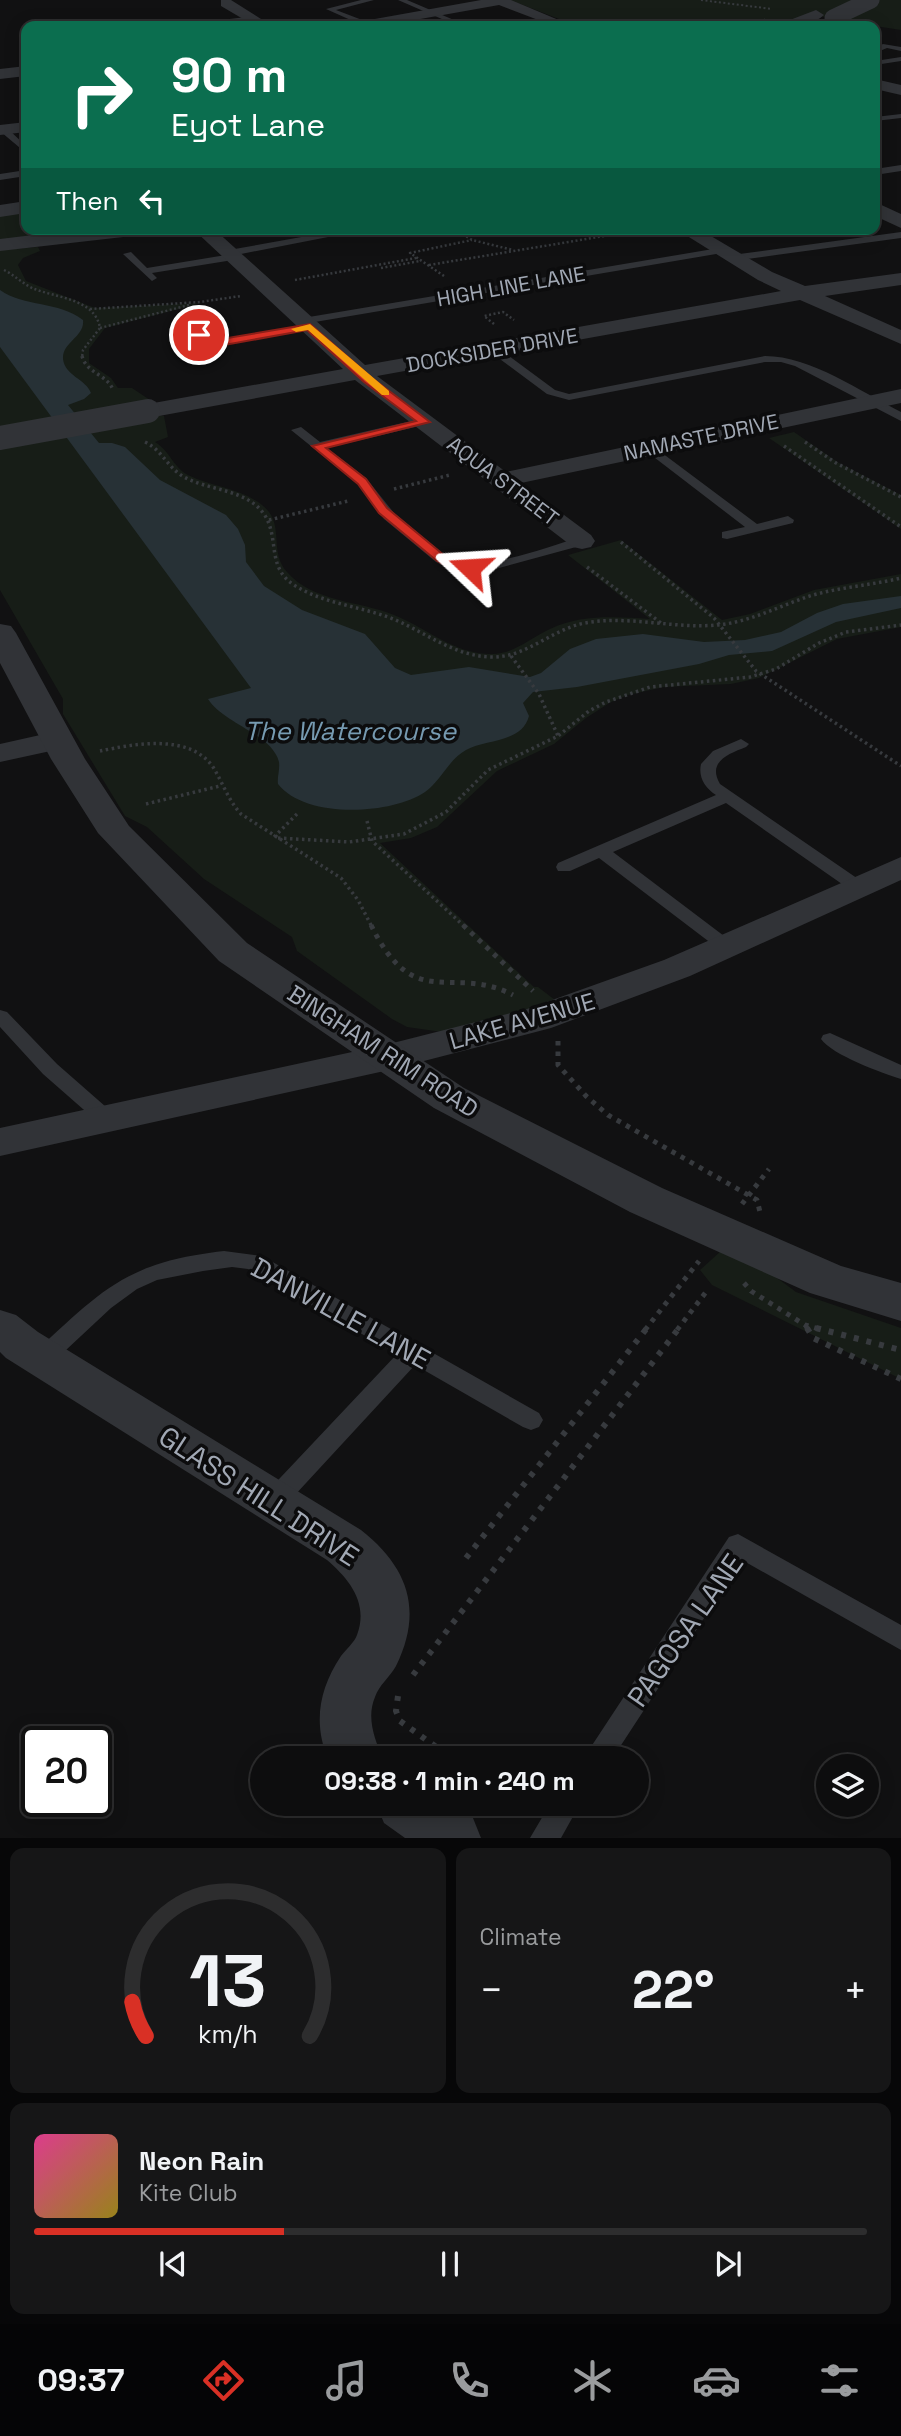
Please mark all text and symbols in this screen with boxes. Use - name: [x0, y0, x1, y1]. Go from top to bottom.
- text: 90 m: [171, 44, 287, 106]
- icon: right: [56, 49, 147, 140]
- text: Eyot Lane: [171, 105, 325, 145]
- icon: left: [133, 182, 171, 220]
- text: Then: [56, 184, 119, 218]
- street label: HIGH LINE LANE: [435, 260, 587, 312]
- pin: [169, 305, 229, 365]
- icon: arrive: [180, 316, 218, 354]
- street label: DOCKSIDER DRIVE: [404, 322, 580, 378]
- street label: NAMASTE DRIVE: [621, 407, 781, 467]
- street label: AQUA STREET: [442, 430, 564, 532]
- position arrow: [433, 531, 507, 605]
- water label: The Watercourse: [244, 714, 458, 748]
- street label: BINGHAM RIM ROAD: [282, 978, 484, 1124]
- street label: LAKE AVENUE: [446, 985, 598, 1057]
- street label: DANVILLE LANE: [245, 1249, 437, 1377]
- street label: GLASS HILL DRIVE: [152, 1418, 366, 1574]
- street label: PAGOSA LANE: [619, 1547, 751, 1713]
- speed limit sign: 20: [21, 1726, 112, 1817]
- map controls: [816, 1754, 879, 1817]
- button: layers: [816, 1754, 879, 1817]
- text: 09:38 · 1 min · 240 m: [324, 1764, 575, 1798]
- text: Climate: [480, 1922, 562, 1952]
- text: 13: [189, 1935, 266, 2028]
- text: 22°: [632, 1957, 714, 2023]
- text: −: [480, 1966, 503, 2014]
- text: +: [843, 1966, 867, 2014]
- text: km/h: [198, 2018, 258, 2050]
- text: Neon Rain: [139, 2144, 264, 2178]
- text: Kite Club: [139, 2178, 238, 2208]
- icon: previous: [154, 2245, 192, 2283]
- icon: pause: [431, 2245, 469, 2283]
- icon: next: [709, 2245, 747, 2283]
- icon: directions: [199, 2356, 248, 2405]
- icon: music: [322, 2356, 371, 2405]
- icon: phone: [445, 2356, 494, 2405]
- icon: climate: [568, 2356, 617, 2405]
- icon: car: [692, 2356, 741, 2405]
- icon: filters: [815, 2356, 864, 2405]
- text: 09:37: [37, 2360, 124, 2400]

